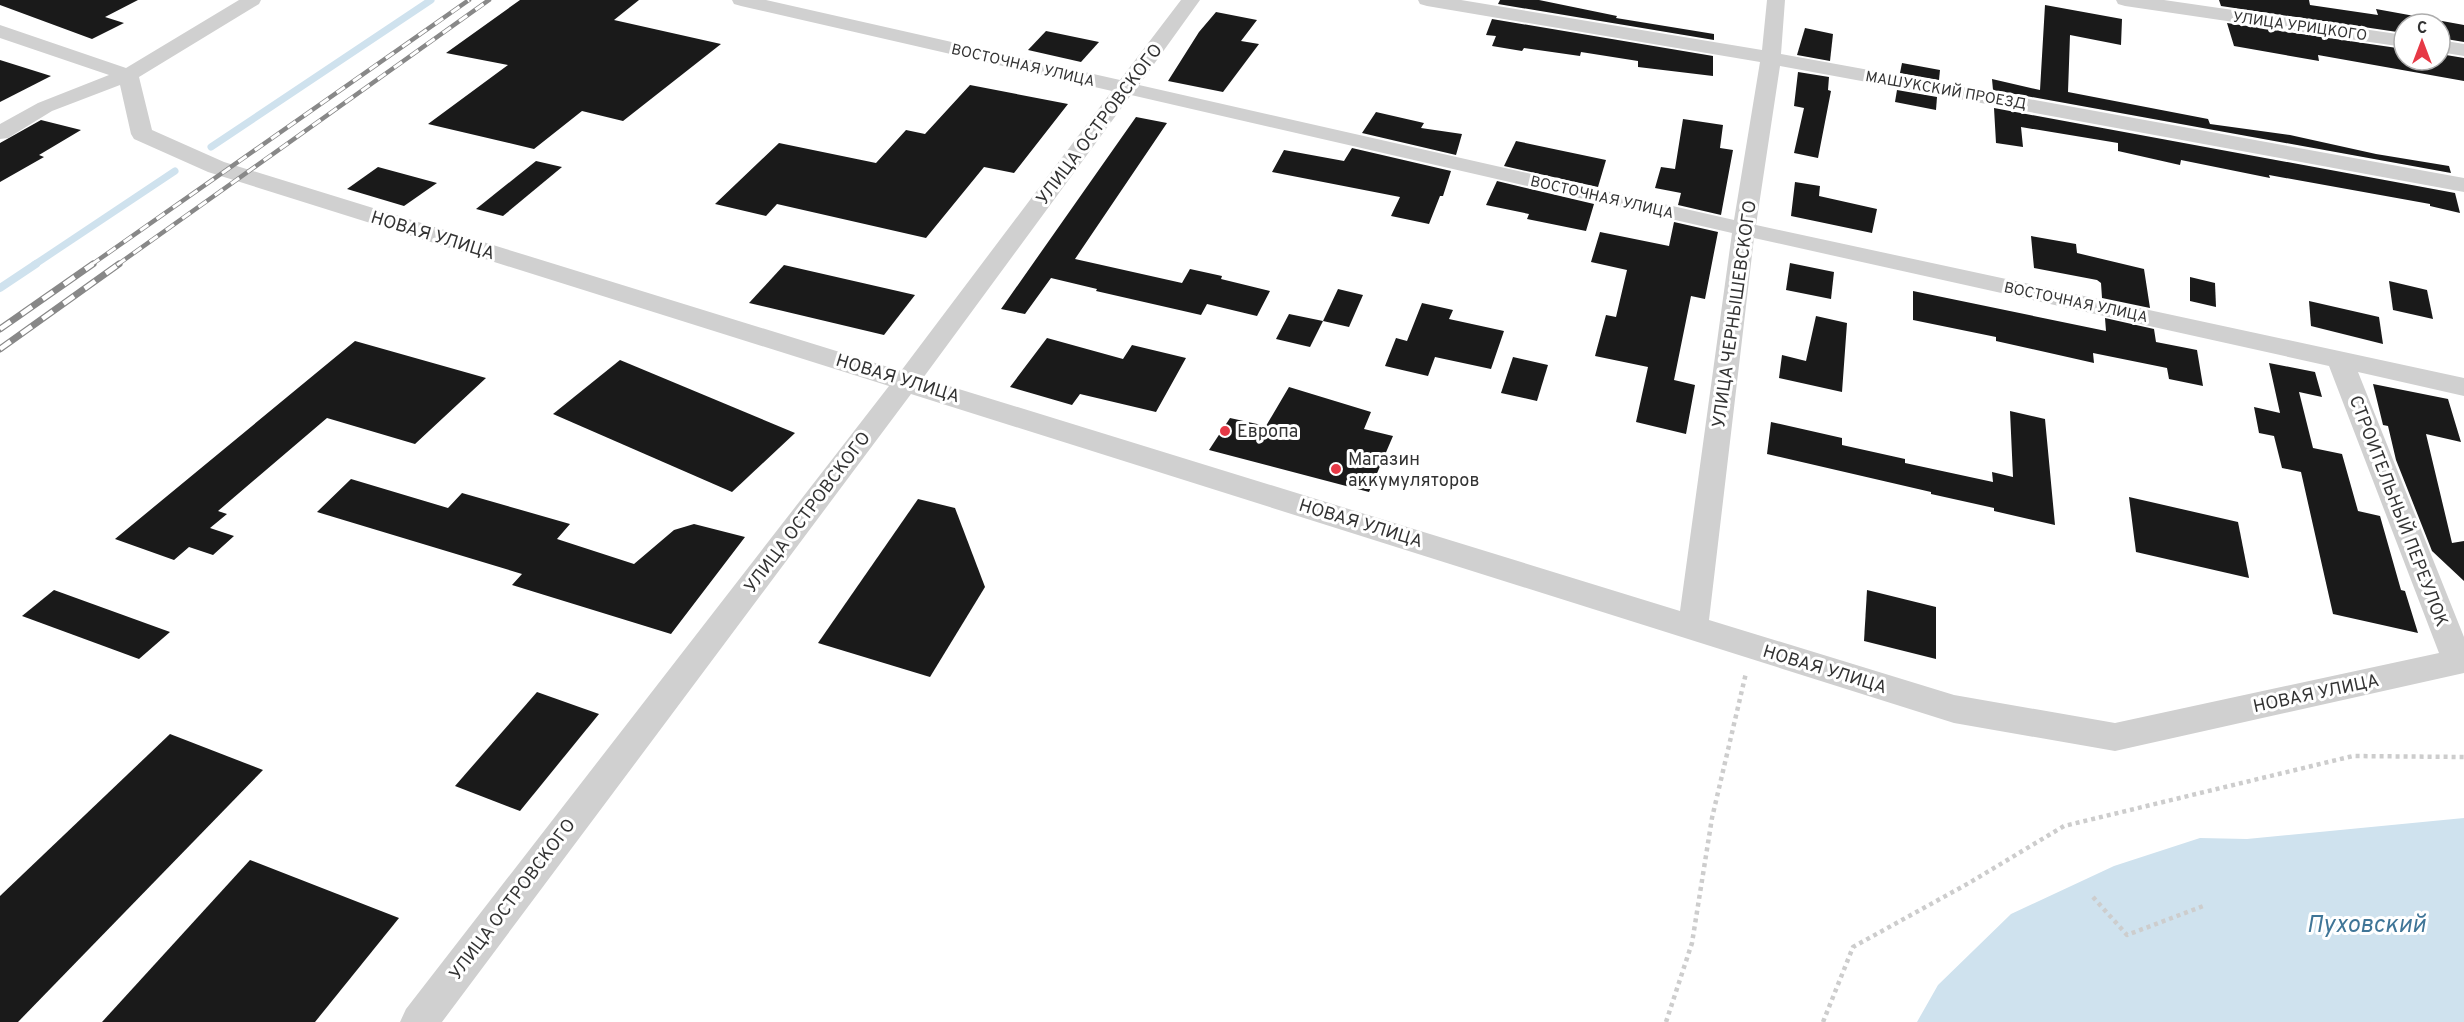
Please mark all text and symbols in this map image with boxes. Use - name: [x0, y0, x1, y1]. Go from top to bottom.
- street label: УЛИЦА УРИЦКОГО: [2231, 9, 2368, 46]
- north arrow: [2392, 12, 2452, 72]
- text: С: [2417, 19, 2427, 39]
- street label: УЛИЦА ОСТРОВСКОГО: [1032, 40, 1168, 210]
- street label: ВОСТОЧНАЯ УЛИЦА: [949, 41, 1096, 92]
- street label: МАШУКСКИЙ ПРОЕЗД: [1864, 66, 2028, 115]
- street label: ВОСТОЧНАЯ УЛИЦА: [1528, 173, 1675, 224]
- street label: УЛИЦА ЧЕРНЫШЕВСКОГО: [1708, 199, 1763, 429]
- street label: НОВАЯ УЛИЦА: [368, 207, 497, 266]
- street label: ВОСТОЧНАЯ УЛИЦА: [2002, 279, 2149, 328]
- street label: НОВАЯ УЛИЦА: [833, 350, 962, 409]
- street label: СТРОИТЕЛЬНЫЙ ПЕРЕУЛОК: [2343, 392, 2454, 631]
- place label: Европа: [1237, 421, 1298, 444]
- marker: Европа: [1218, 424, 1232, 438]
- street label: УЛИЦА ОСТРОВСКОГО: [740, 428, 876, 598]
- place label: Магазин аккумуляторов: [1348, 449, 1479, 493]
- marker: Магазин аккумуляторов: [1329, 462, 1343, 476]
- street label: НОВАЯ УЛИЦА: [1296, 495, 1425, 554]
- street label: НОВАЯ УЛИЦА: [1760, 641, 1889, 700]
- street label: НОВАЯ УЛИЦА: [2251, 670, 2381, 719]
- street label: УЛИЦА ОСТРОВСКОГО: [445, 815, 581, 985]
- water label: Пуховский: [2306, 911, 2427, 941]

